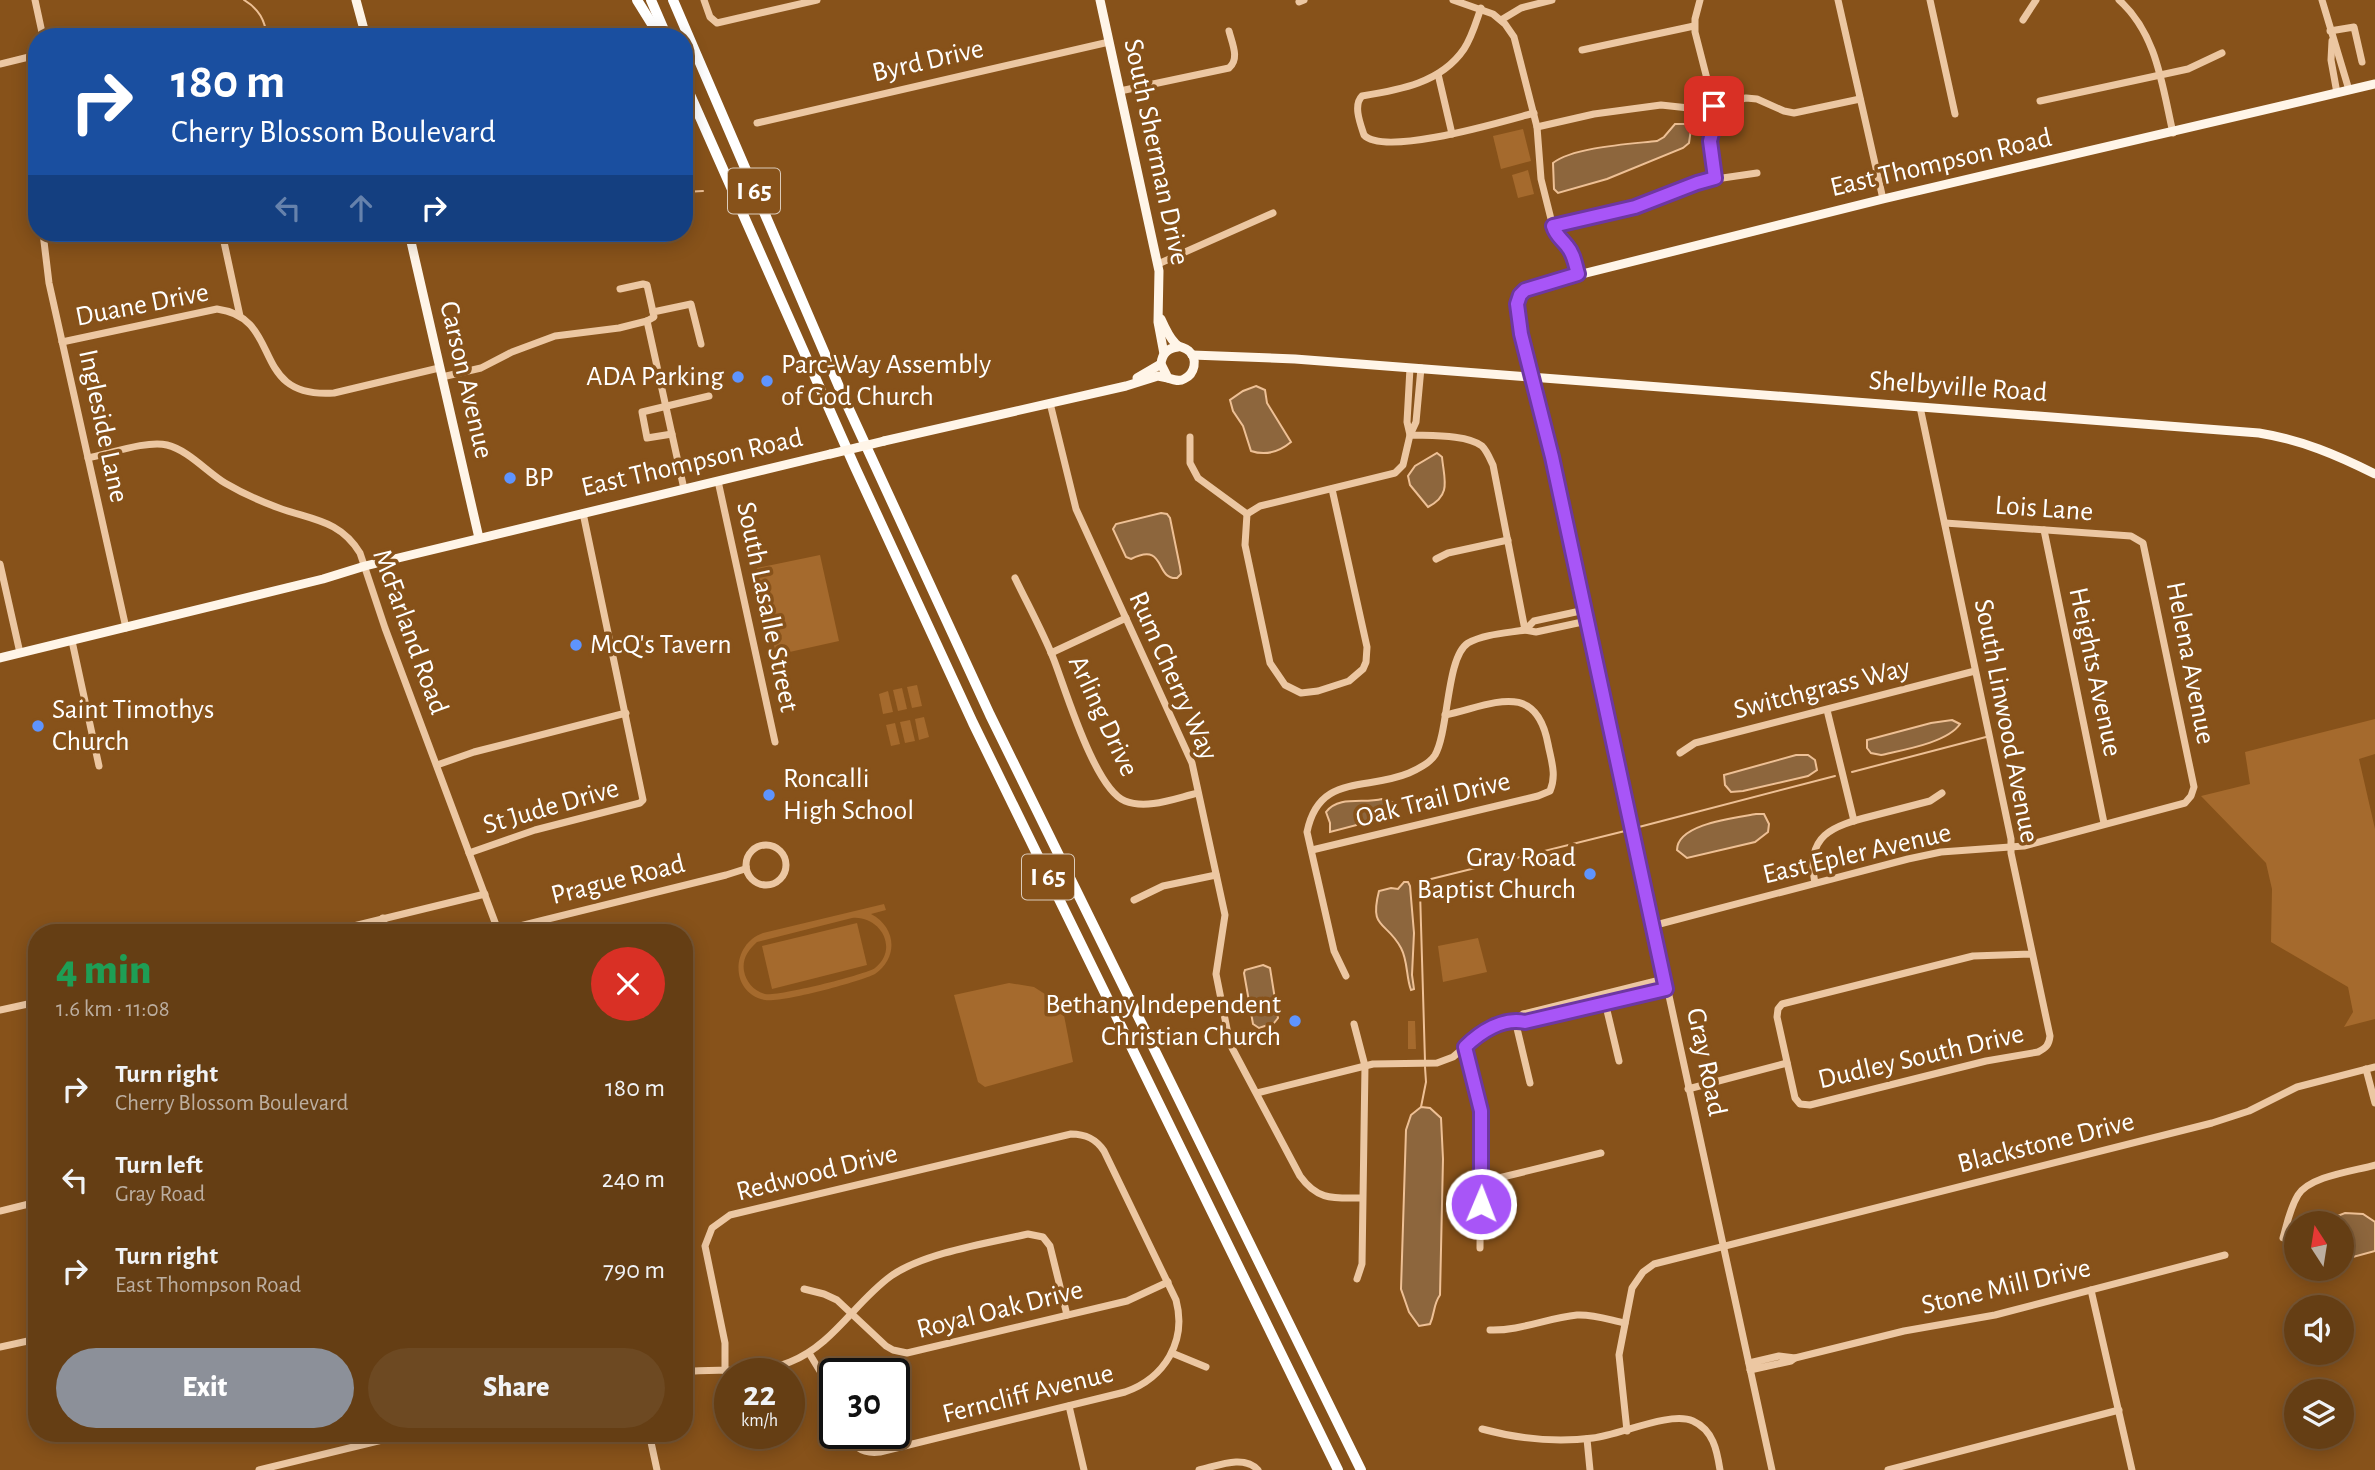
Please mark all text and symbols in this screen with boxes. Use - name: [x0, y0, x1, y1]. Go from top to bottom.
- street label: Byrd Drive: [870, 35, 986, 87]
- street label: South Sherman Drive: [1118, 36, 1194, 268]
- icon: right: [56, 56, 147, 147]
- text: 180 m: [171, 58, 285, 107]
- pin: [1684, 76, 1744, 136]
- icon: arrive: [1695, 87, 1733, 125]
- text: Cherry Blossom Boulevard: [171, 116, 496, 148]
- street label: East Thompson Road: [1828, 124, 2054, 202]
- road number: I 65: [728, 168, 780, 214]
- icon: left: [269, 189, 307, 227]
- icon: ahead: [342, 189, 380, 227]
- icon: right: [415, 189, 453, 227]
- street label: Duane Drive: [73, 278, 211, 332]
- street label: Carson Avenue: [434, 299, 498, 461]
- street label: Ingleside Lane: [73, 347, 133, 505]
- place label: Parc-Way Assembly of God Church: [781, 351, 991, 411]
- place label: ADA Parking: [586, 363, 724, 391]
- street label: Shelbyville Road: [1868, 367, 2048, 407]
- marker: ADA Parking: [730, 369, 746, 385]
- marker: Parc-Way Assembly of God Church: [759, 373, 775, 389]
- street label: East Thompson Road: [579, 424, 805, 502]
- place label: BP: [524, 464, 554, 492]
- marker: BP: [502, 470, 518, 486]
- street label: Lois Lane: [1994, 492, 2094, 526]
- street label: South Lasalle Street: [731, 499, 803, 715]
- street label: McFarland Road: [367, 546, 453, 718]
- street label: Helena Avenue: [2161, 579, 2219, 747]
- street label: Heights Avenue: [2063, 585, 2127, 759]
- street label: Rum Cherry Way: [1123, 588, 1223, 764]
- street label: South Linwood Avenue: [1969, 597, 2043, 845]
- place label: McQ's Tavern: [590, 631, 732, 659]
- marker: McQ's Tavern: [568, 637, 584, 653]
- street label: Arling Drive: [1063, 651, 1143, 781]
- street label: Switchgrass Way: [1731, 654, 1913, 724]
- place label: Saint Timothys Church: [52, 696, 214, 756]
- marker: Saint Timothys Church: [30, 718, 46, 734]
- place label: Roncalli High School: [783, 765, 914, 825]
- street label: Oak Trail Drive: [1353, 767, 1513, 833]
- street label: St Jude Drive: [480, 774, 622, 840]
- marker: Roncalli High School: [761, 787, 777, 803]
- street label: East Epler Avenue: [1760, 819, 1954, 889]
- place label: Gray Road Baptist Church: [1417, 844, 1576, 904]
- street label: Prague Road: [548, 850, 688, 910]
- road number: I 65: [1022, 855, 1074, 900]
- marker: Gray Road Baptist Church: [1582, 866, 1598, 882]
- button: close: [591, 947, 665, 1021]
- text: 4 min: [56, 949, 152, 991]
- place label: Bethany Independent Christian Church: [1045, 991, 1281, 1051]
- text: 1.6 km · 11:08: [56, 998, 170, 1021]
- street label: Gray Road: [1681, 1005, 1731, 1119]
- marker: Bethany Independent Christian Church: [1287, 1013, 1303, 1029]
- street label: Dudley South Drive: [1815, 1020, 2027, 1094]
- text: Turn right: [115, 1061, 218, 1087]
- icon: right: [56, 1070, 94, 1108]
- text: 180 m: [605, 1075, 665, 1101]
- text: Cherry Blossom Boulevard: [115, 1092, 348, 1115]
- street label: Blackstone Drive: [1955, 1108, 2137, 1178]
- street label: Redwood Drive: [733, 1139, 901, 1207]
- text: Turn left: [115, 1152, 203, 1178]
- icon: left: [56, 1161, 94, 1199]
- text: 240 m: [602, 1166, 665, 1192]
- position arrow: [1444, 1167, 1518, 1241]
- text: Gray Road: [115, 1183, 205, 1206]
- north arrow: [2284, 1211, 2354, 1281]
- map controls: [2284, 1211, 2354, 1449]
- text: Turn right: [115, 1243, 218, 1269]
- icon: right: [56, 1252, 94, 1290]
- street label: Stone Mill Drive: [1919, 1254, 2093, 1320]
- text: 790 m: [603, 1257, 665, 1283]
- text: East Thompson Road: [115, 1274, 301, 1297]
- street label: Royal Oak Drive: [914, 1276, 1086, 1344]
- button: sound: [2284, 1295, 2354, 1365]
- button: Exit: [56, 1348, 354, 1428]
- button: Share: [368, 1348, 665, 1428]
- speed limit sign: 30: [819, 1358, 910, 1449]
- street label: Ferncliff Avenue: [940, 1359, 1116, 1429]
- text: 22: [743, 1377, 776, 1412]
- button: layers: [2284, 1379, 2354, 1449]
- text: km/h: [741, 1412, 778, 1430]

